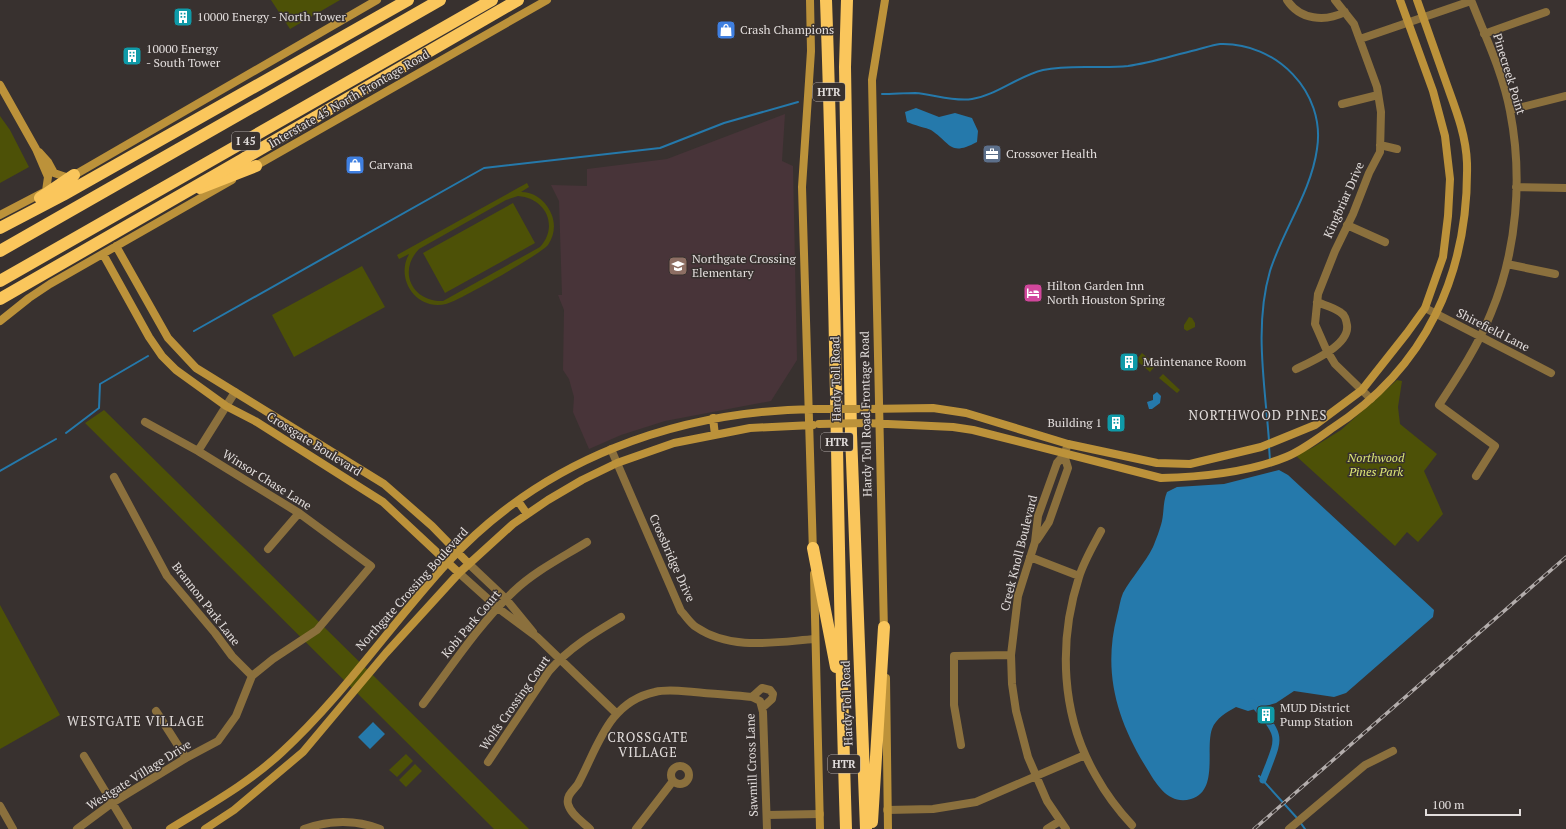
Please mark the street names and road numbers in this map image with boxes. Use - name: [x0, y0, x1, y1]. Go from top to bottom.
- street label: Pinecreek Point: [1490, 32, 1529, 117]
- street label: Interstate 45 North Frontage Road: [266, 46, 432, 151]
- road number: HTR: [813, 83, 845, 101]
- road number: I 45: [232, 132, 260, 150]
- street label: Kingbriar Drive: [1320, 159, 1367, 240]
- street label: Shirefield Lane: [1454, 305, 1532, 354]
- street label: Hardy Toll Road Frontage Road: [857, 331, 874, 497]
- street label: Hardy Toll Road: [827, 336, 844, 422]
- street label: Crossgate Boulevard: [264, 408, 365, 479]
- road number: HTR: [821, 433, 853, 451]
- street label: Winsor Chase Lane: [220, 446, 315, 513]
- street label: Creek Knoll Boulevard: [997, 493, 1040, 612]
- street label: Crossbridge Drive: [646, 512, 699, 604]
- street label: Northgate Crossing Boulevard: [352, 524, 471, 653]
- street label: Brannon Park Lane: [169, 559, 244, 648]
- street label: Kobi Park Court: [438, 586, 504, 661]
- street label: Wolfs Crossing Court: [476, 652, 553, 753]
- street label: Hardy Toll Road: [838, 660, 855, 746]
- street label: Sawmill Cross Lane: [742, 713, 761, 817]
- street label: Westgate Village Drive: [84, 736, 194, 813]
- road number: HTR: [828, 755, 860, 773]

